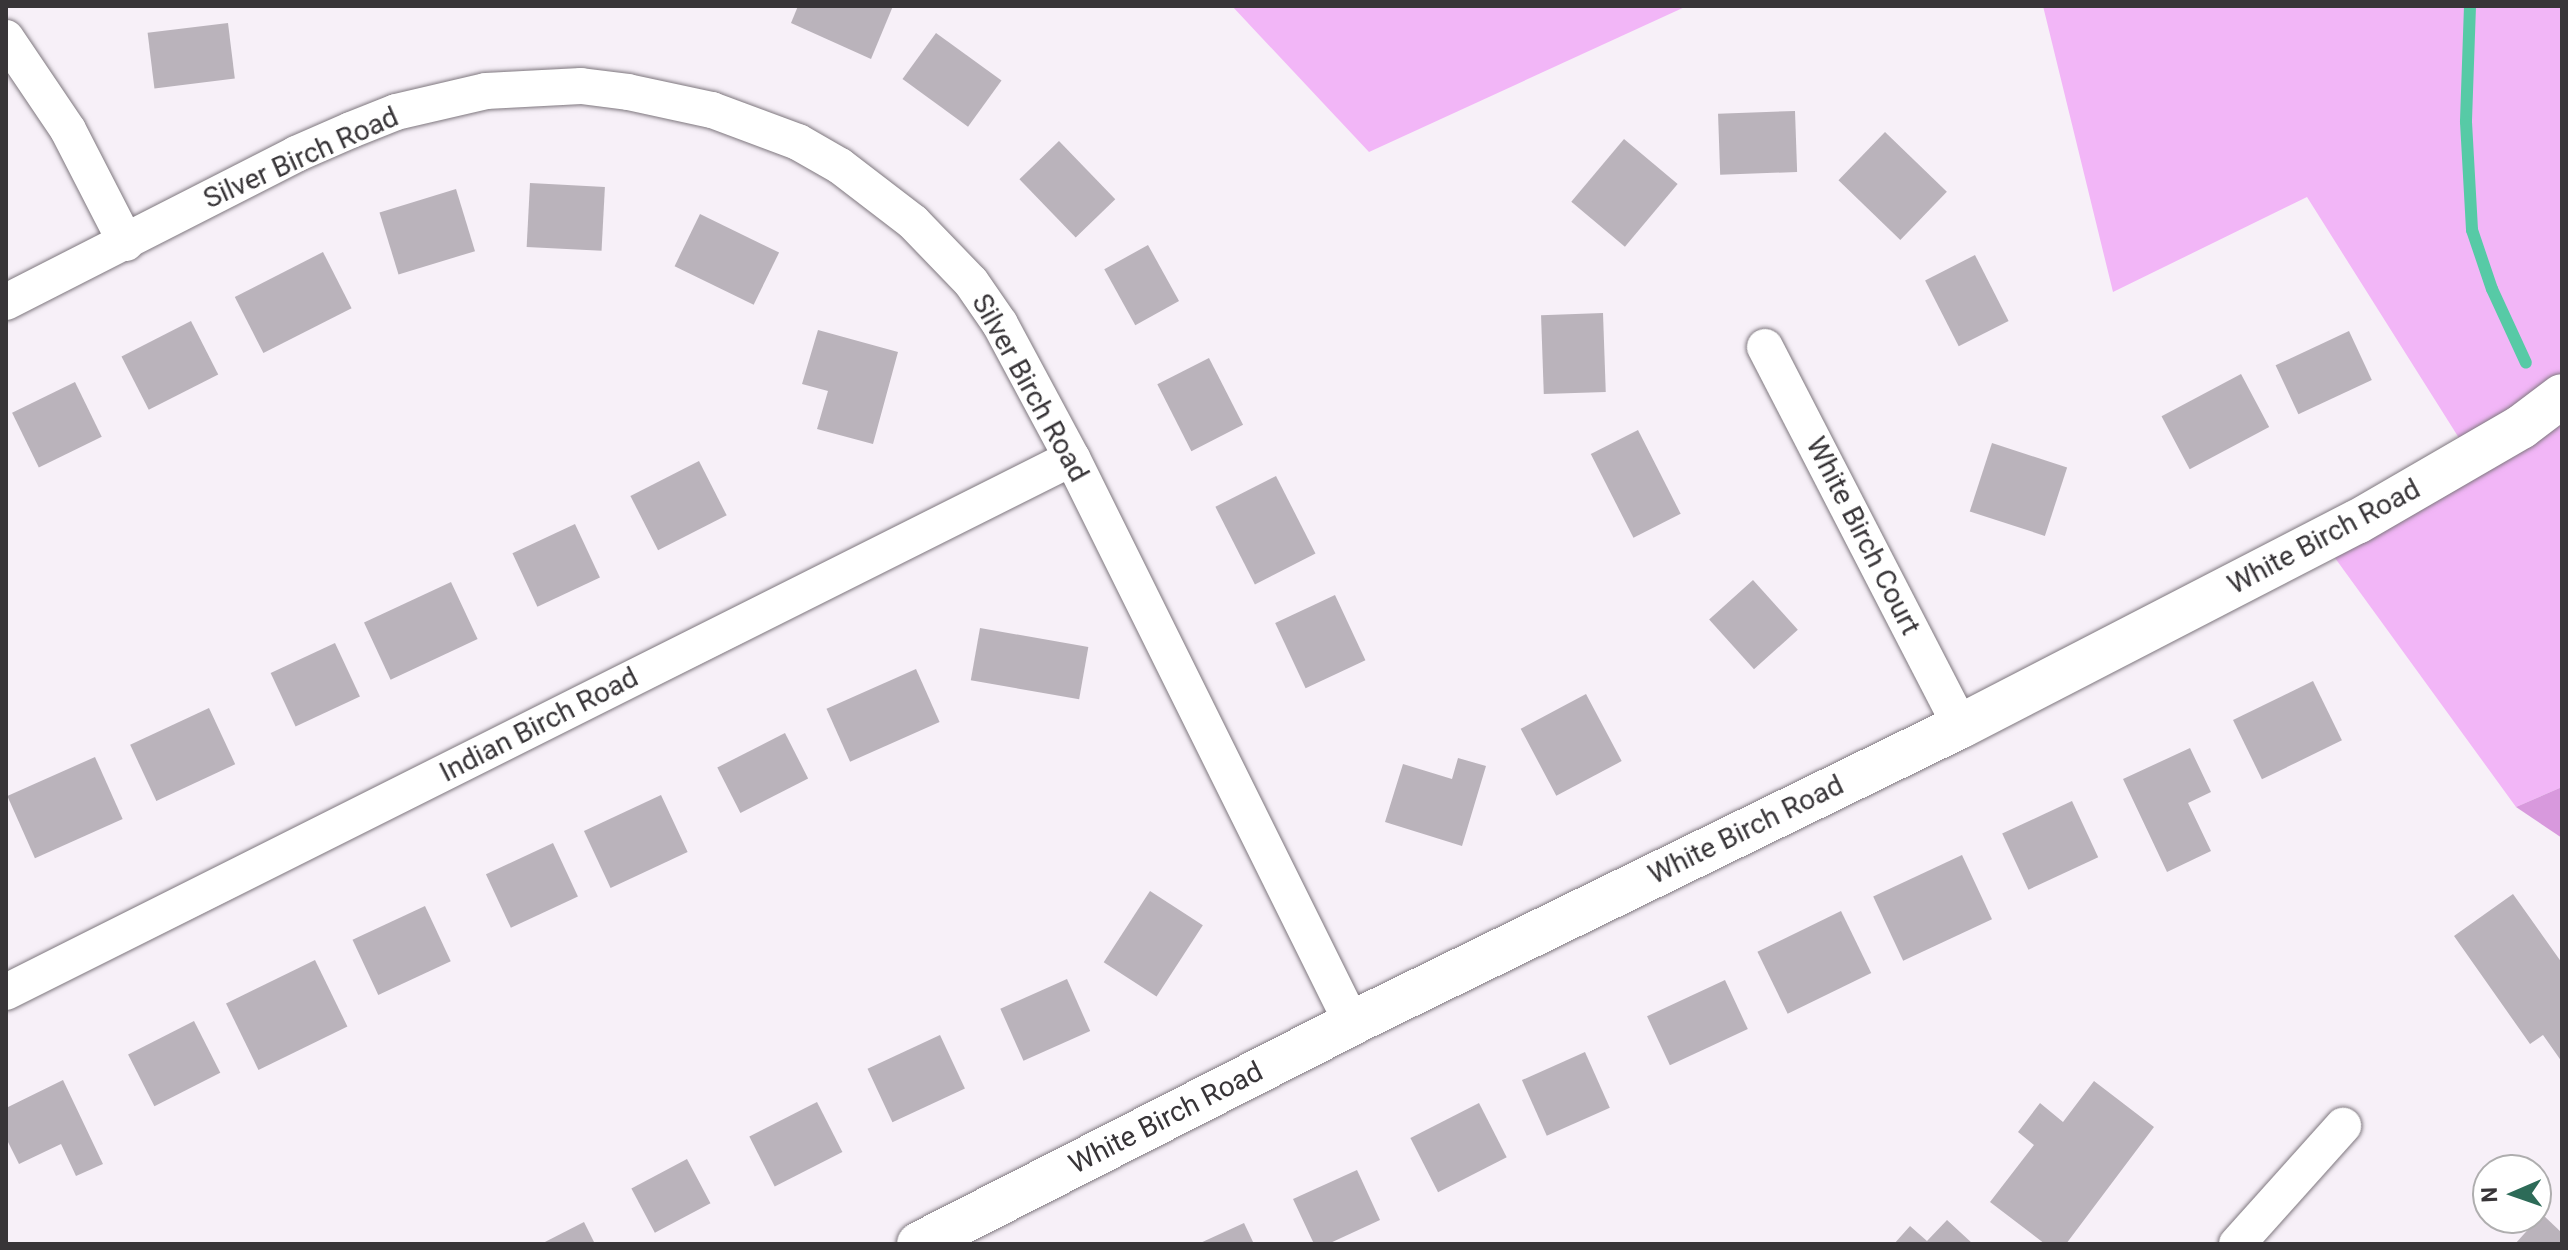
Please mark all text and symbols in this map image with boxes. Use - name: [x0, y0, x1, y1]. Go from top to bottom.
- street label: Silver Birch Road: [198, 100, 404, 216]
- street label: Silver Birch Road: [964, 288, 1096, 488]
- street label: White Birch Court: [1799, 431, 1927, 641]
- street label: White Birch Road: [2222, 472, 2426, 602]
- street label: Indian Birch Road: [434, 661, 644, 789]
- street label: White Birch Road: [1643, 768, 1849, 892]
- street label: White Birch Road: [1064, 1055, 1268, 1181]
- north arrow: [2472, 1154, 2552, 1234]
- text: N: [2477, 1187, 2502, 1203]

